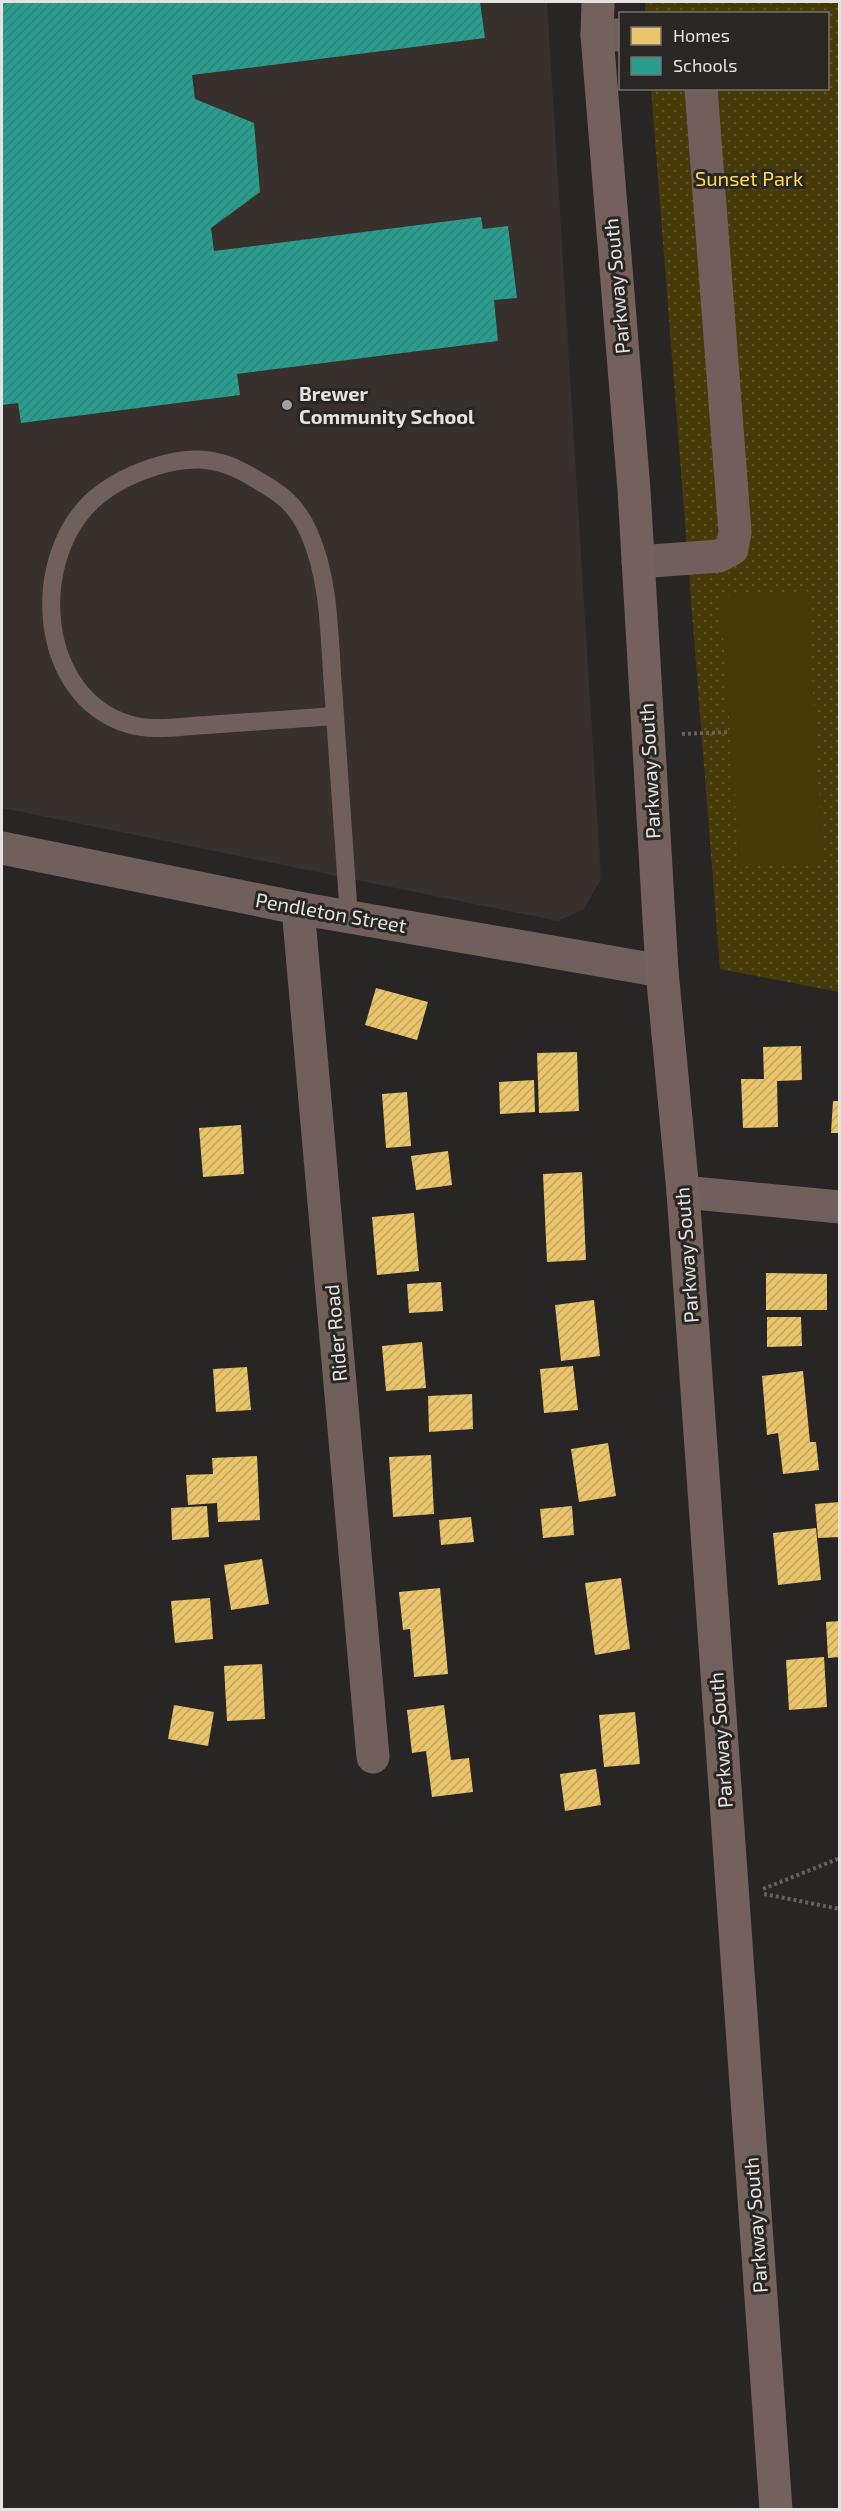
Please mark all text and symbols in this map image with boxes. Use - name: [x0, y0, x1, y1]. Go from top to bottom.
- legend: [619, 12, 829, 90]
- text: Homes: [673, 24, 730, 46]
- text: Schools: [673, 54, 737, 76]
- park label: Sunset Park: [695, 166, 803, 190]
- street label: Parkway South: [598, 217, 634, 355]
- place label: Brewer Community School: [299, 381, 475, 429]
- marker: Brewer Community School: [280, 398, 294, 412]
- street label: Parkway South: [633, 702, 665, 840]
- street label: Pendleton Street: [254, 887, 409, 937]
- street label: Parkway South: [669, 1186, 703, 1324]
- street label: Rider Road: [319, 1283, 351, 1383]
- street label: Parkway South: [703, 1671, 737, 1809]
- street label: Parkway South: [738, 2156, 772, 2294]

